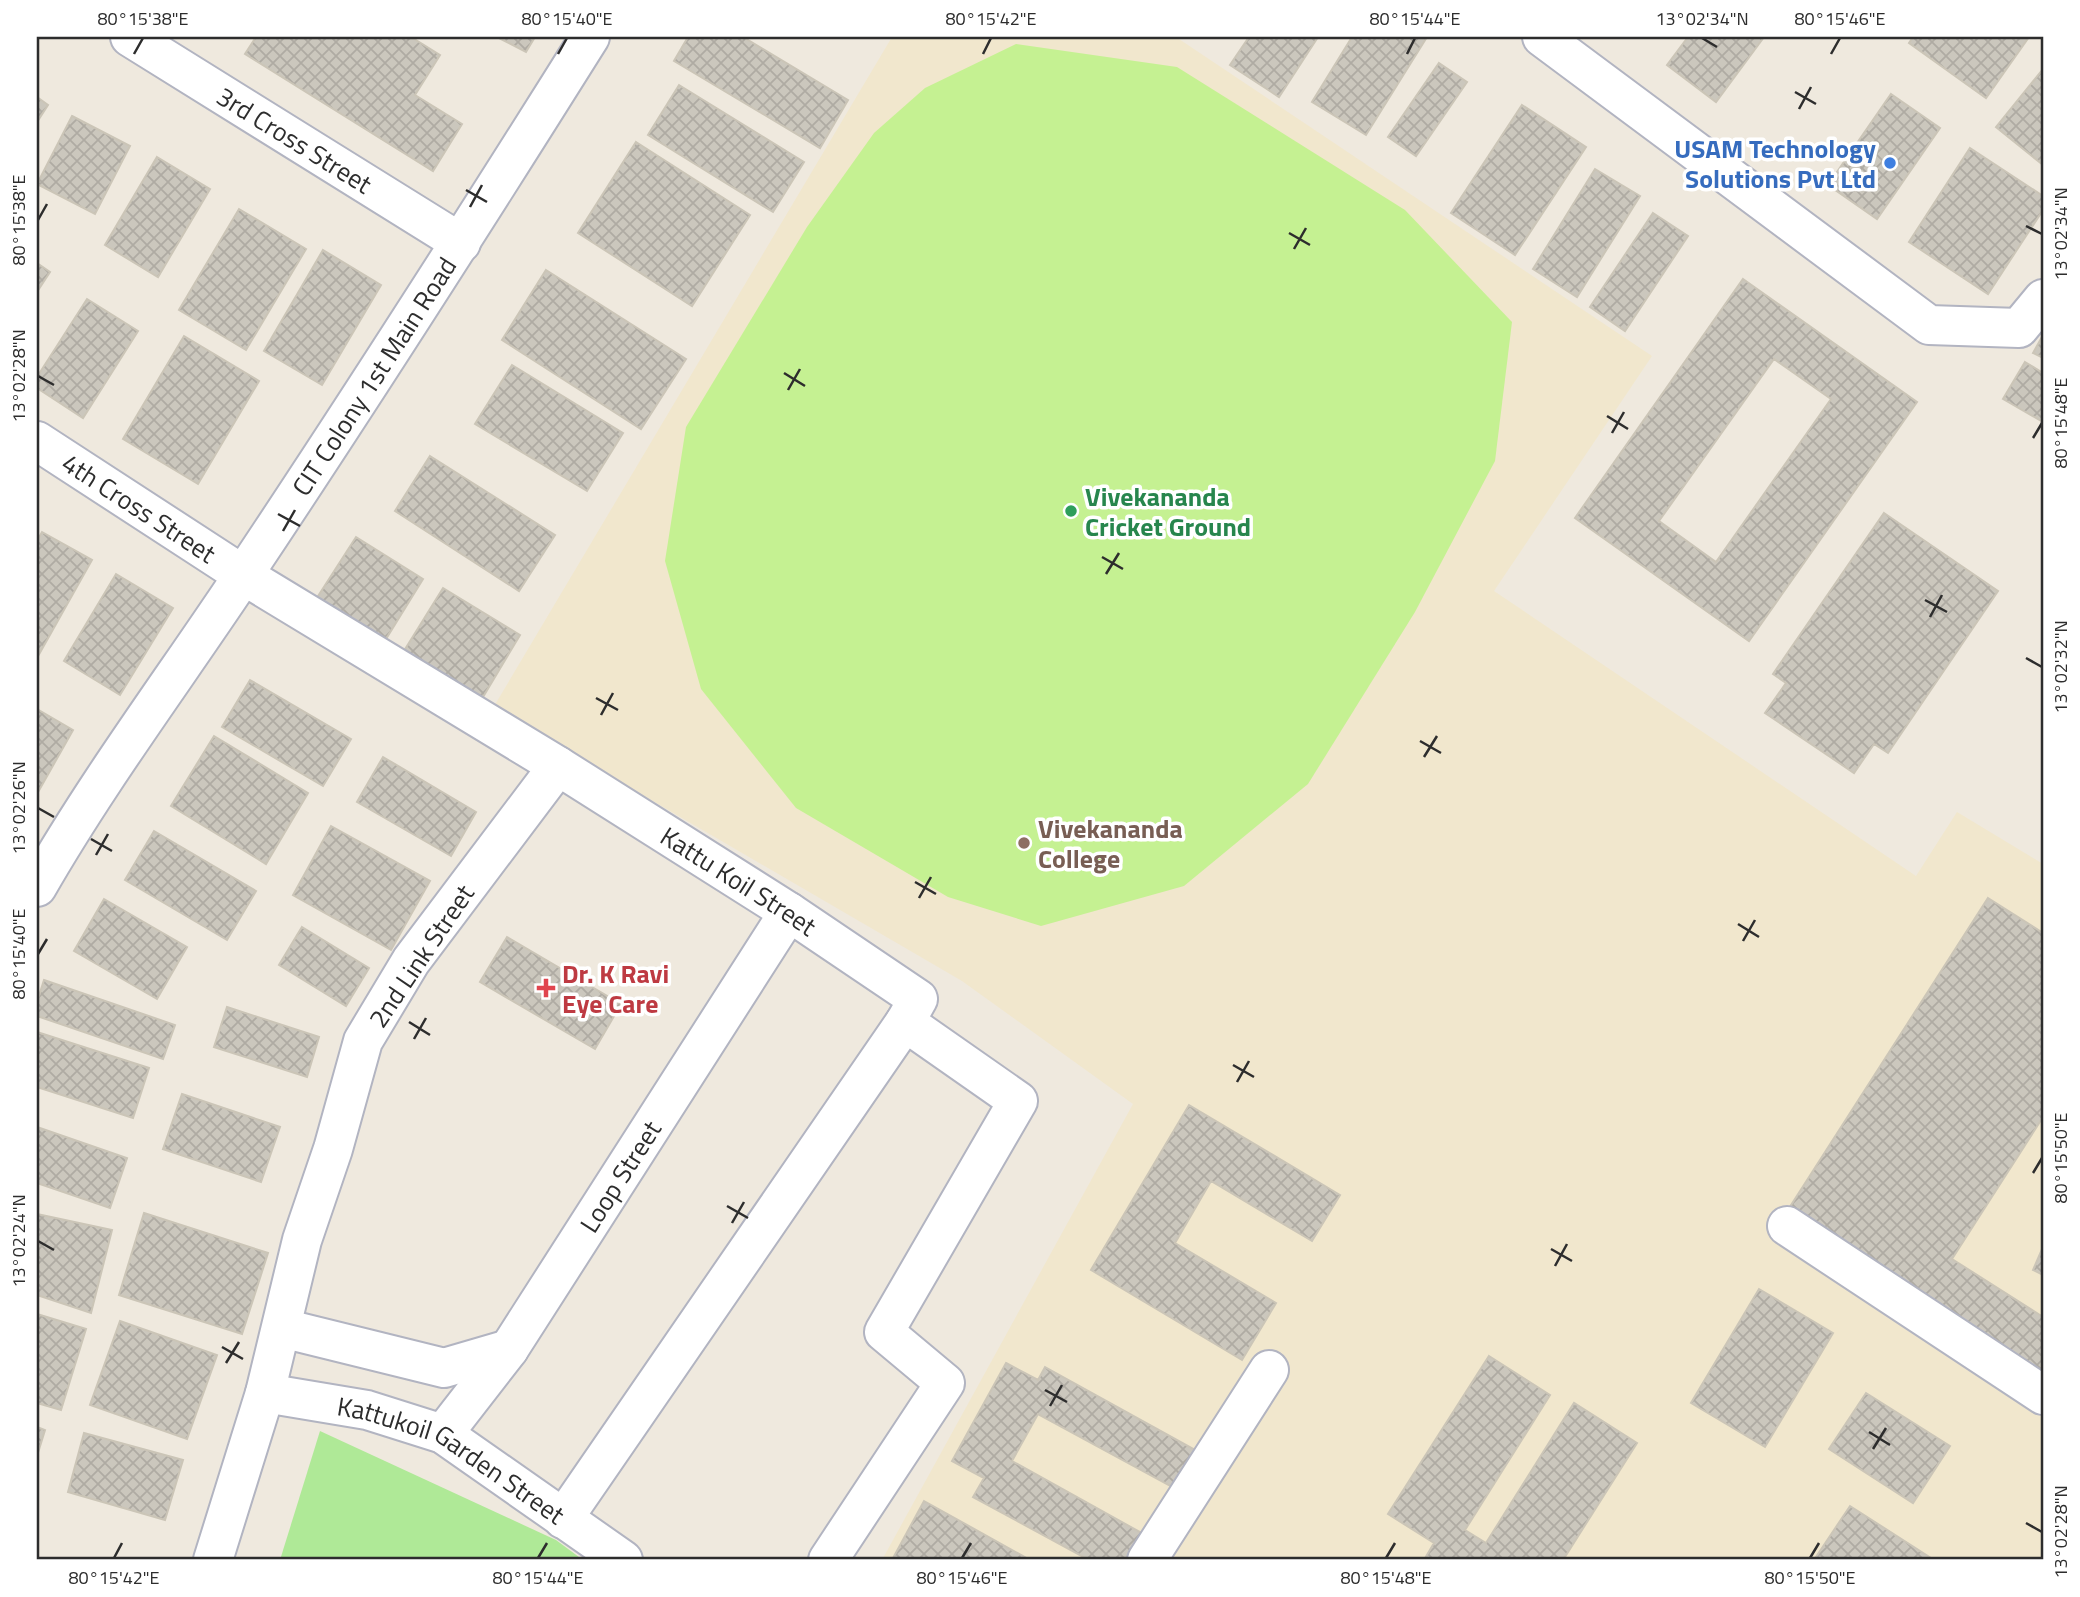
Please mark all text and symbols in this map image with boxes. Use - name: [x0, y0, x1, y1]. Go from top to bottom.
- text: 80°15'38"E: [98, 5, 189, 32]
- text: 80°15'40"E: [522, 5, 613, 32]
- text: 80°15'42"E: [946, 5, 1037, 32]
- text: 80°15'44"E: [1370, 5, 1461, 32]
- text: 13°02'34"N: [1655, 5, 1749, 32]
- text: 80°15'46"E: [1795, 5, 1886, 32]
- street label: 3rd Cross Street: [210, 76, 380, 203]
- place label: USAM Technology Solutions Pvt Ltd: [1674, 129, 1876, 198]
- marker: USAM Technology Solutions Pvt Ltd: [1882, 155, 1898, 171]
- text: 80°15'38"E: [5, 174, 32, 265]
- text: 13°02'34"N: [2047, 187, 2074, 281]
- street label: CIT Colony 1st Main Road: [282, 249, 466, 503]
- text: 13°02'28"N: [5, 329, 32, 423]
- text: 80°15'48"E: [2047, 377, 2074, 468]
- street label: 4th Cross Street: [54, 443, 224, 572]
- place label: Vivekananda Cricket Ground: [1085, 477, 1251, 546]
- marker: Vivekananda Cricket Ground: [1063, 503, 1079, 519]
- text: 13°02'32"N: [2047, 620, 2074, 714]
- text: 13°02'26"N: [5, 761, 32, 855]
- place label: Vivekananda College: [1038, 809, 1183, 878]
- street label: Kattu Koil Street: [653, 816, 825, 945]
- marker: Vivekananda College: [1016, 835, 1032, 851]
- street label: 2nd Link Street: [359, 877, 483, 1035]
- text: 80°15'40"E: [5, 908, 32, 999]
- place label: Dr. K Ravi Eye Care: [562, 954, 669, 1023]
- marker: Dr. K Ravi Eye Care: [536, 978, 556, 998]
- street label: Loop Street: [569, 1112, 670, 1240]
- text: 80°15'50"E: [2047, 1112, 2074, 1203]
- text: 13°02'24"N: [5, 1194, 32, 1288]
- street label: Kattukoil Garden Street: [334, 1386, 573, 1533]
- text: 13°02'28"N: [2047, 1485, 2074, 1579]
- text: 80°15'42"E: [69, 1564, 160, 1591]
- text: 80°15'44"E: [493, 1564, 584, 1591]
- text: 80°15'46"E: [917, 1564, 1008, 1591]
- text: 80°15'48"E: [1341, 1564, 1432, 1591]
- text: 80°15'50"E: [1765, 1564, 1856, 1591]

